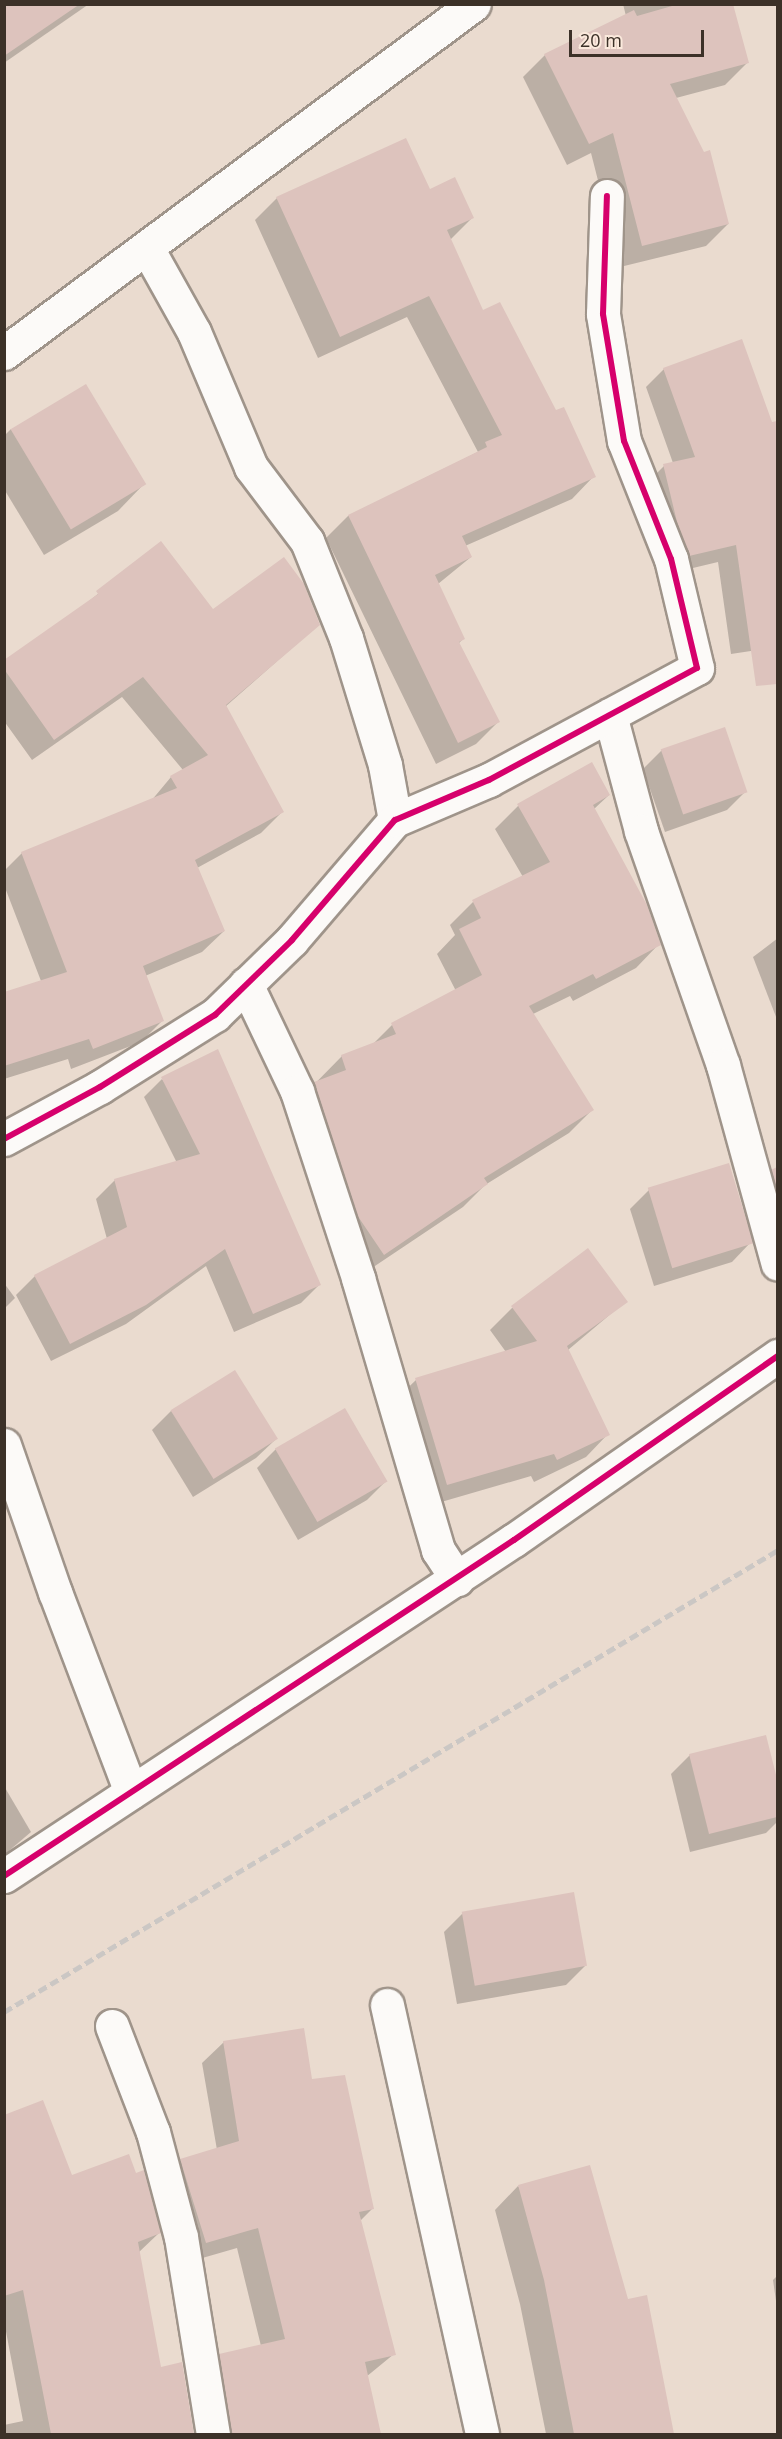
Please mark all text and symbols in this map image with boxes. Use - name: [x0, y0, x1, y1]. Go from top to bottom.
- scale bar: [572, 18, 707, 56]
- text: 20 m: [580, 28, 622, 52]

